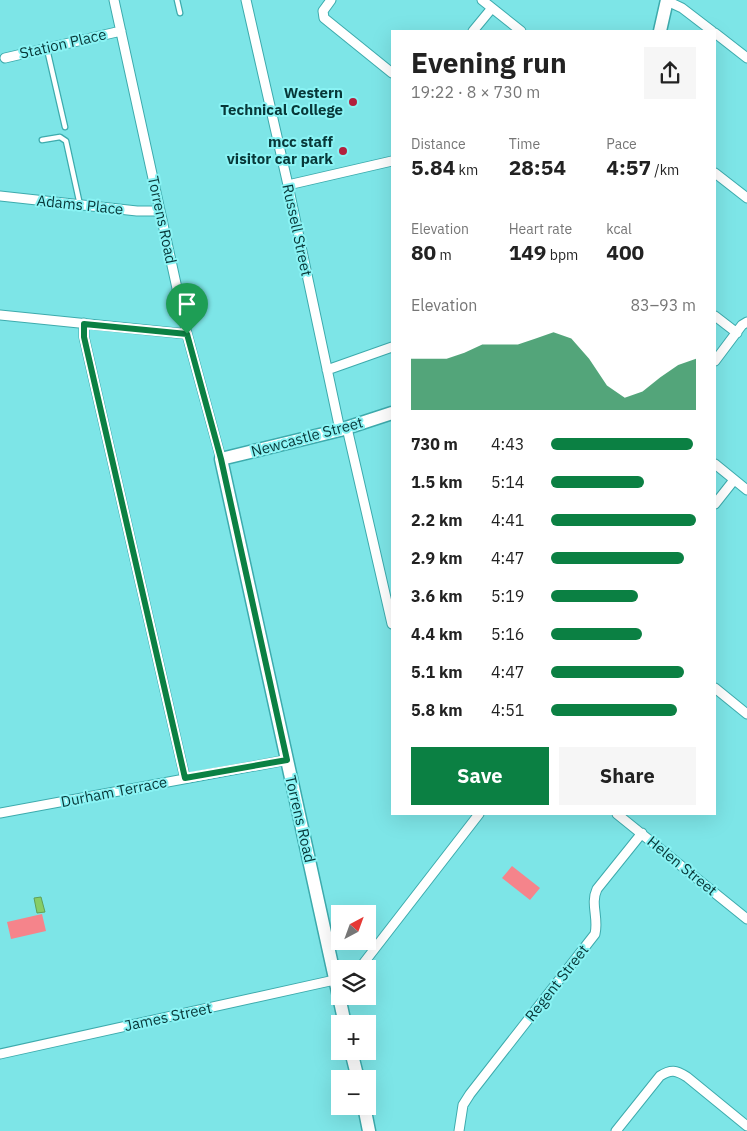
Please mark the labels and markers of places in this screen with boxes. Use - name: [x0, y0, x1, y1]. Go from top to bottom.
- place label: Western Technical College: [220, 83, 343, 119]
- marker: Western Technical College: [347, 96, 359, 108]
- place label: mcc staff visitor car park: [227, 132, 334, 168]
- marker: mcc staff visitor car park: [337, 145, 349, 157]
- pin: [166, 283, 208, 334]

